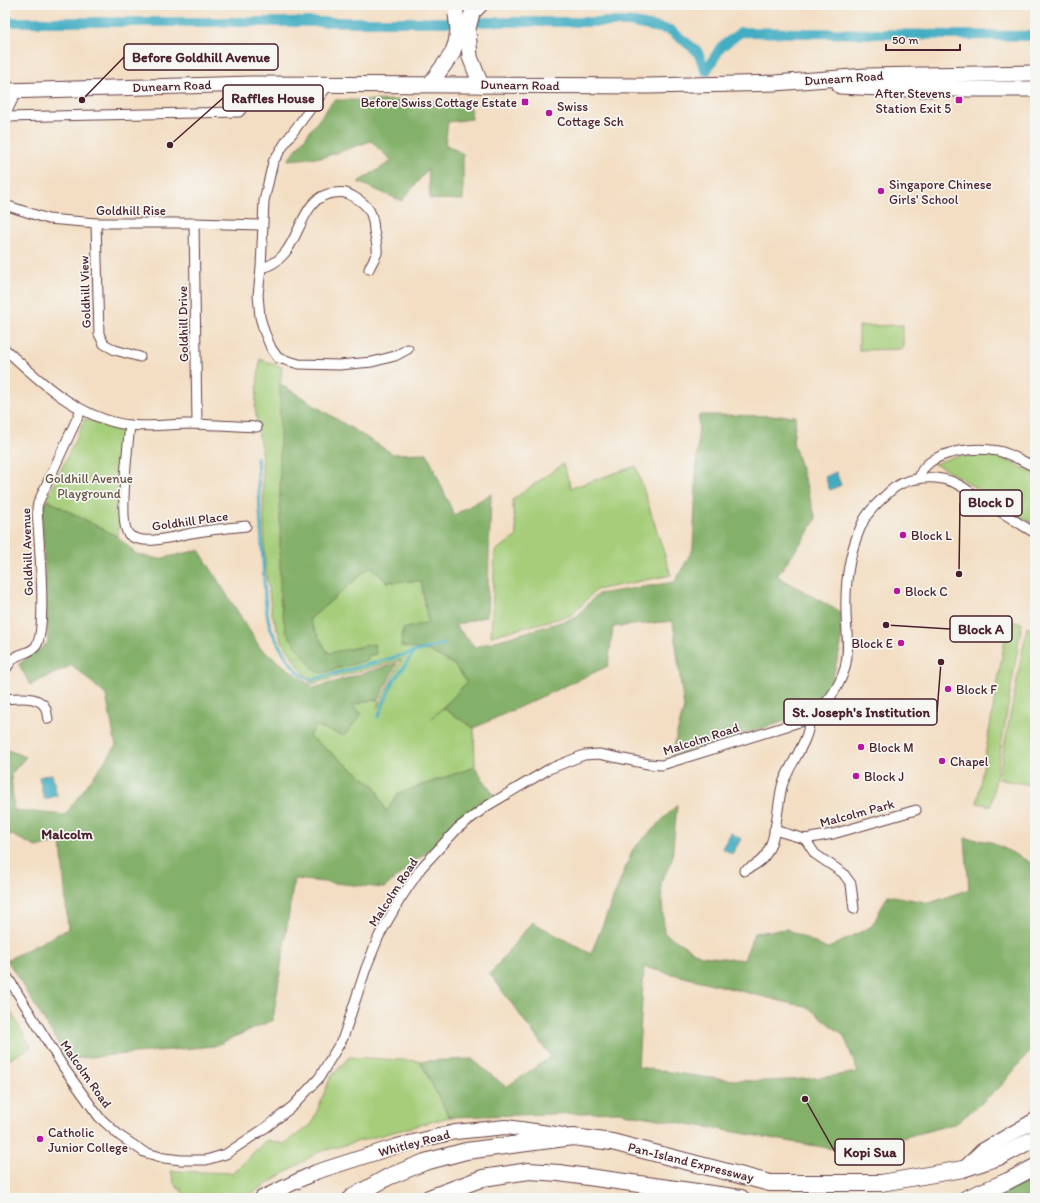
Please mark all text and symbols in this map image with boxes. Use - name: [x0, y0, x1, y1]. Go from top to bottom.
- scale bar: [886, 26, 960, 52]
- text: 50 m: [892, 33, 918, 47]
- callout: Before Goldhill Avenue: [124, 44, 278, 70]
- text: Before Goldhill Avenue: [132, 49, 270, 66]
- street label: Dunearn Road: [804, 68, 884, 88]
- street label: Dunearn Road: [132, 77, 212, 95]
- street label: Dunearn Road: [480, 77, 560, 93]
- callout: Raffles House: [223, 85, 323, 111]
- place label: After Stevens Station Exit 5: [875, 86, 951, 116]
- text: Raffles House: [231, 90, 315, 107]
- place label: Before Swiss Cottage Estate: [361, 95, 517, 110]
- marker: After Stevens Station Exit 5: [954, 95, 964, 105]
- marker: Before Swiss Cottage Estate: [520, 97, 530, 107]
- place label: Swiss Cottage Sch: [557, 99, 624, 129]
- marker: Swiss Cottage Sch: [544, 108, 554, 118]
- place label: Singapore Chinese Girls' School: [889, 177, 992, 207]
- marker: Singapore Chinese Girls' School: [876, 186, 886, 196]
- street label: Goldhill Rise: [96, 203, 166, 218]
- street label: Goldhill View: [76, 255, 94, 329]
- street label: Goldhill Drive: [175, 286, 191, 362]
- park label: Goldhill Avenue Playground: [45, 471, 133, 501]
- callout: Block D: [960, 490, 1022, 516]
- text: Block D: [968, 494, 1014, 511]
- street label: Goldhill Avenue: [18, 508, 36, 596]
- street label: Goldhill Place: [151, 508, 229, 534]
- place label: Block L: [911, 528, 952, 543]
- marker: Block L: [898, 530, 908, 540]
- place label: Block C: [905, 584, 948, 599]
- marker: Block C: [892, 586, 902, 596]
- callout: Block A: [950, 616, 1012, 642]
- text: Block A: [958, 621, 1005, 638]
- place label: Block E: [852, 636, 893, 651]
- marker: Block E: [896, 638, 906, 648]
- place label: Block F: [956, 682, 997, 697]
- marker: Block F: [943, 684, 953, 694]
- callout: St. Joseph's Institution: [784, 699, 937, 725]
- text: St. Joseph's Institution: [792, 704, 930, 721]
- street label: Malcolm Road: [661, 720, 741, 758]
- place label: Block M: [869, 740, 914, 755]
- marker: Block M: [856, 742, 866, 752]
- place label: Chapel: [950, 754, 989, 769]
- marker: Chapel: [937, 756, 947, 766]
- place label: Block J: [864, 769, 904, 784]
- marker: Block J: [851, 771, 861, 781]
- street label: Malcolm Park: [818, 796, 896, 830]
- district label: Malcolm: [41, 826, 93, 843]
- street label: Malcolm Road: [365, 855, 421, 929]
- street label: Malcolm Road: [57, 1037, 115, 1111]
- place label: Catholic Junior College: [48, 1125, 128, 1155]
- street label: Whitley Road: [377, 1126, 451, 1160]
- marker: Catholic Junior College: [35, 1134, 45, 1144]
- street label: Pan-Island Expressway: [627, 1139, 755, 1185]
- callout: Kopi Sua: [835, 1139, 904, 1165]
- text: Kopi Sua: [843, 1144, 897, 1161]

